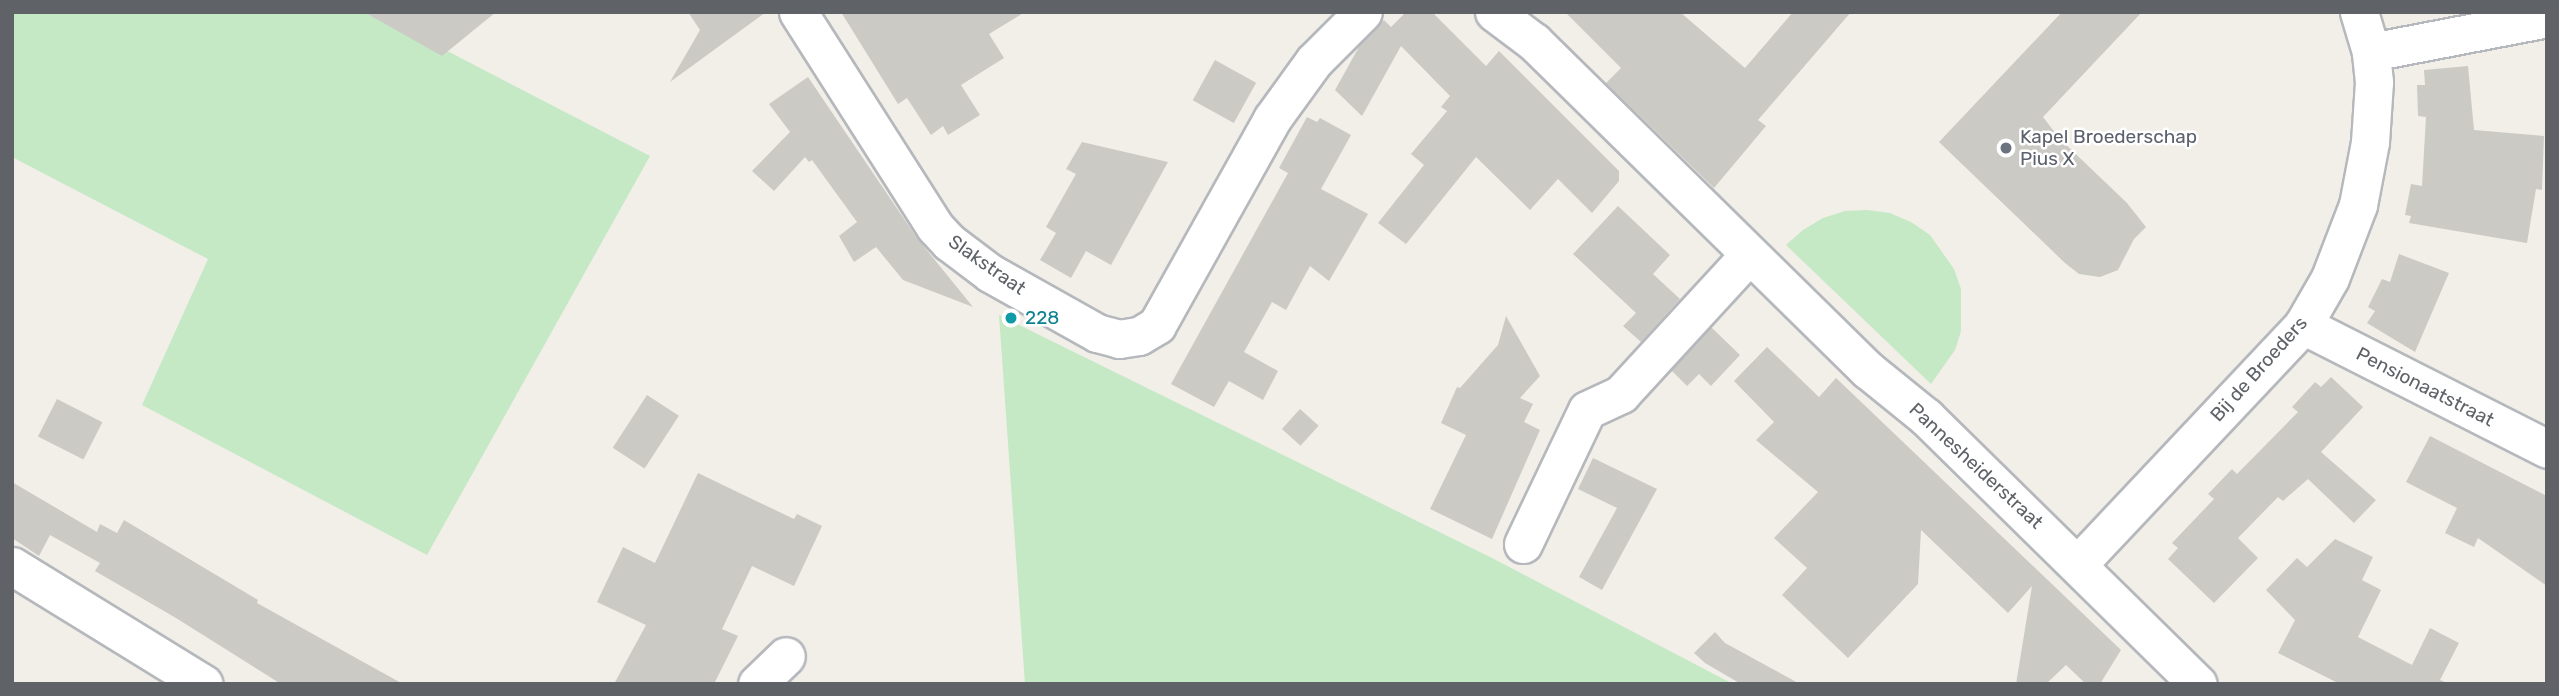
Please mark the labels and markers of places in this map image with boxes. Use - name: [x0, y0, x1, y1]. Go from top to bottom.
- place label: Kapel Broederschap Pius X: [2020, 126, 2197, 170]
- marker: Kapel Broederschap Pius X: [1998, 140, 2014, 156]
- place label: 228: [1025, 307, 1059, 329]
- marker: 228: [1003, 310, 1019, 326]

